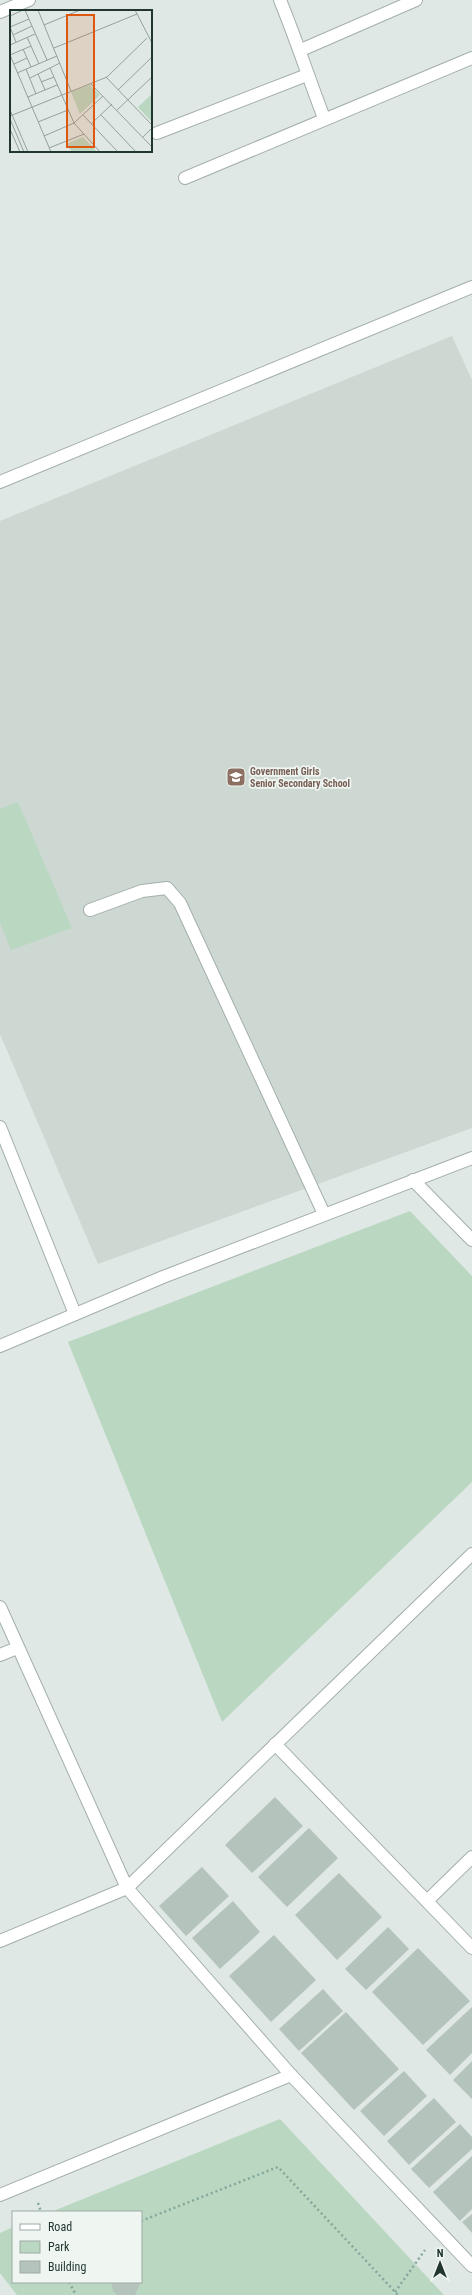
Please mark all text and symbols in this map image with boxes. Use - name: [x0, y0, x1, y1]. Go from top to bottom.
- inset map: [10, 10, 152, 152]
- school or university icon: Government Girls Senior Secondary School: [225, 766, 247, 788]
- place label: Government Girls Senior Secondary School: [250, 766, 350, 789]
- legend: [12, 2211, 142, 2283]
- text: Road: [48, 2220, 72, 2234]
- text: Park: [48, 2240, 70, 2254]
- north arrow: [420, 2243, 460, 2283]
- text: N: [437, 2247, 444, 2260]
- text: Building: [48, 2260, 86, 2274]

